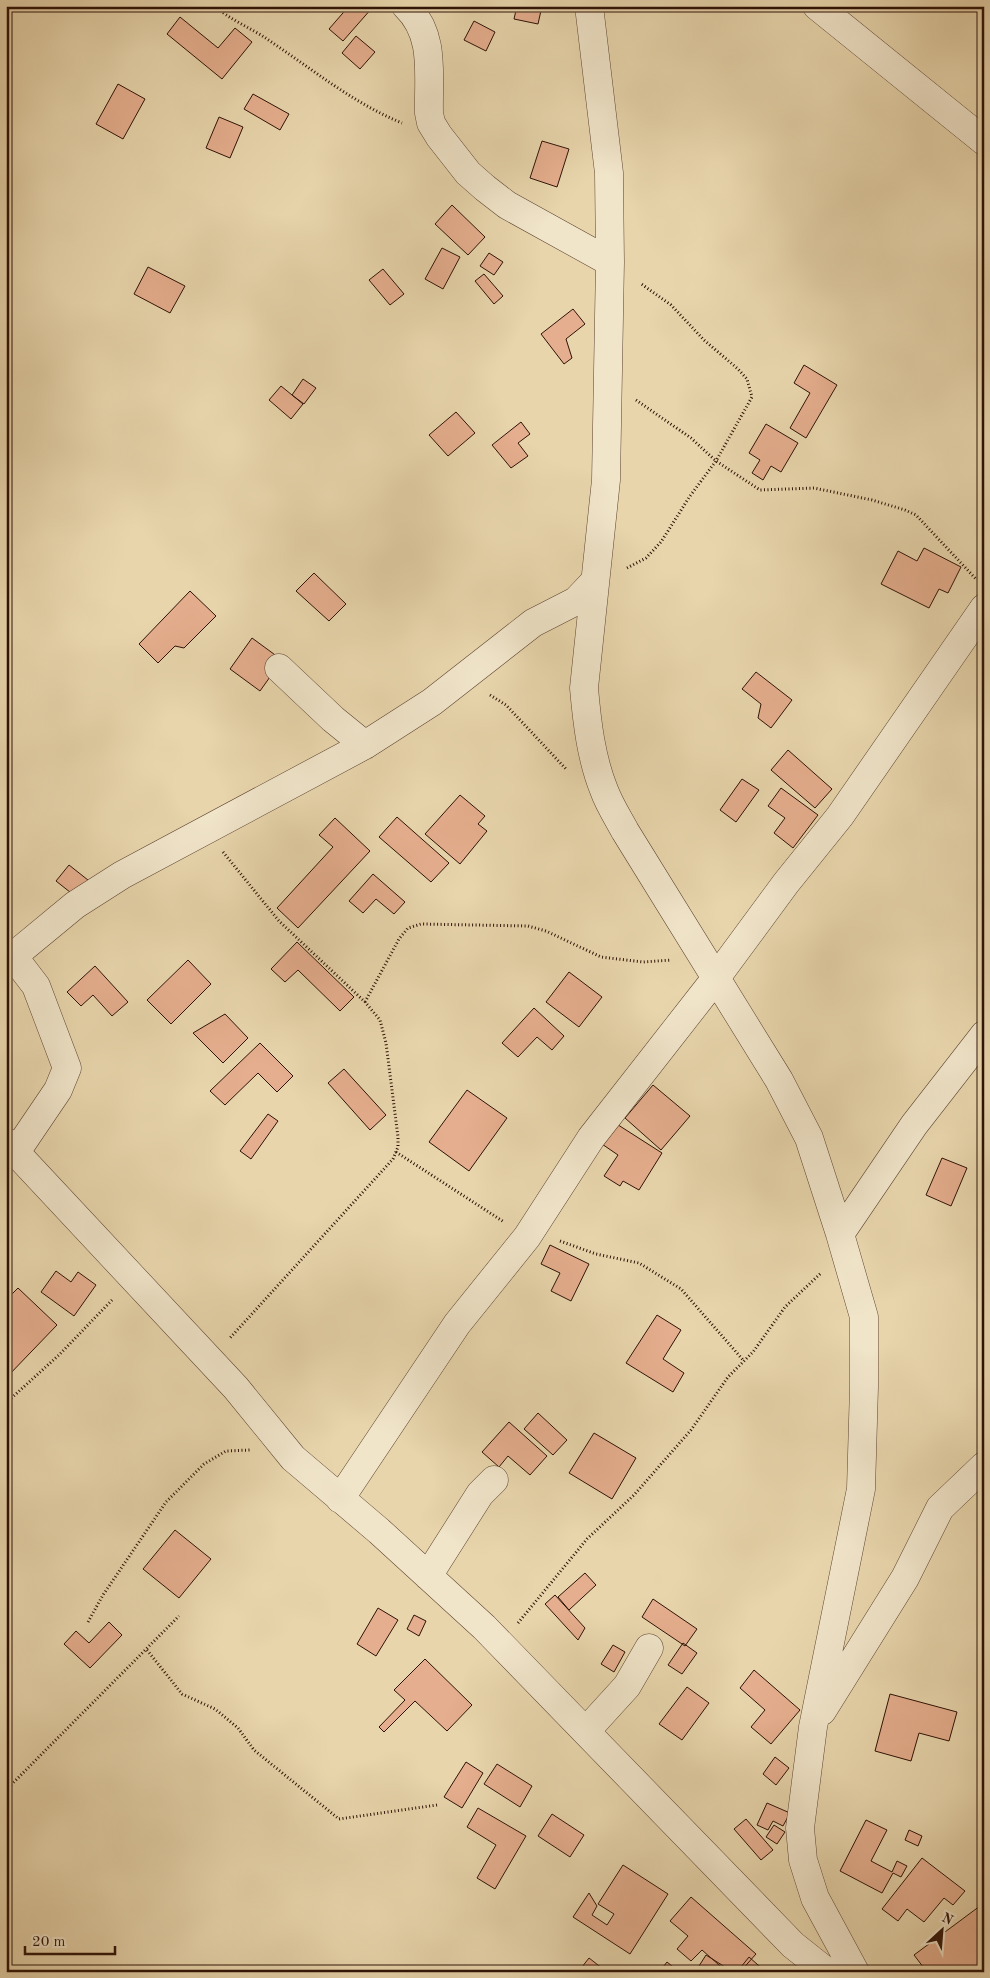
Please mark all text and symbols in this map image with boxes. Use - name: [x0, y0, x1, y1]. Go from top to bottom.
- north arrow: [918, 1906, 968, 1956]
- text: N: [939, 1911, 955, 1928]
- scale bar: [25, 1923, 115, 1955]
- text: 20 m: [32, 1935, 66, 1950]

